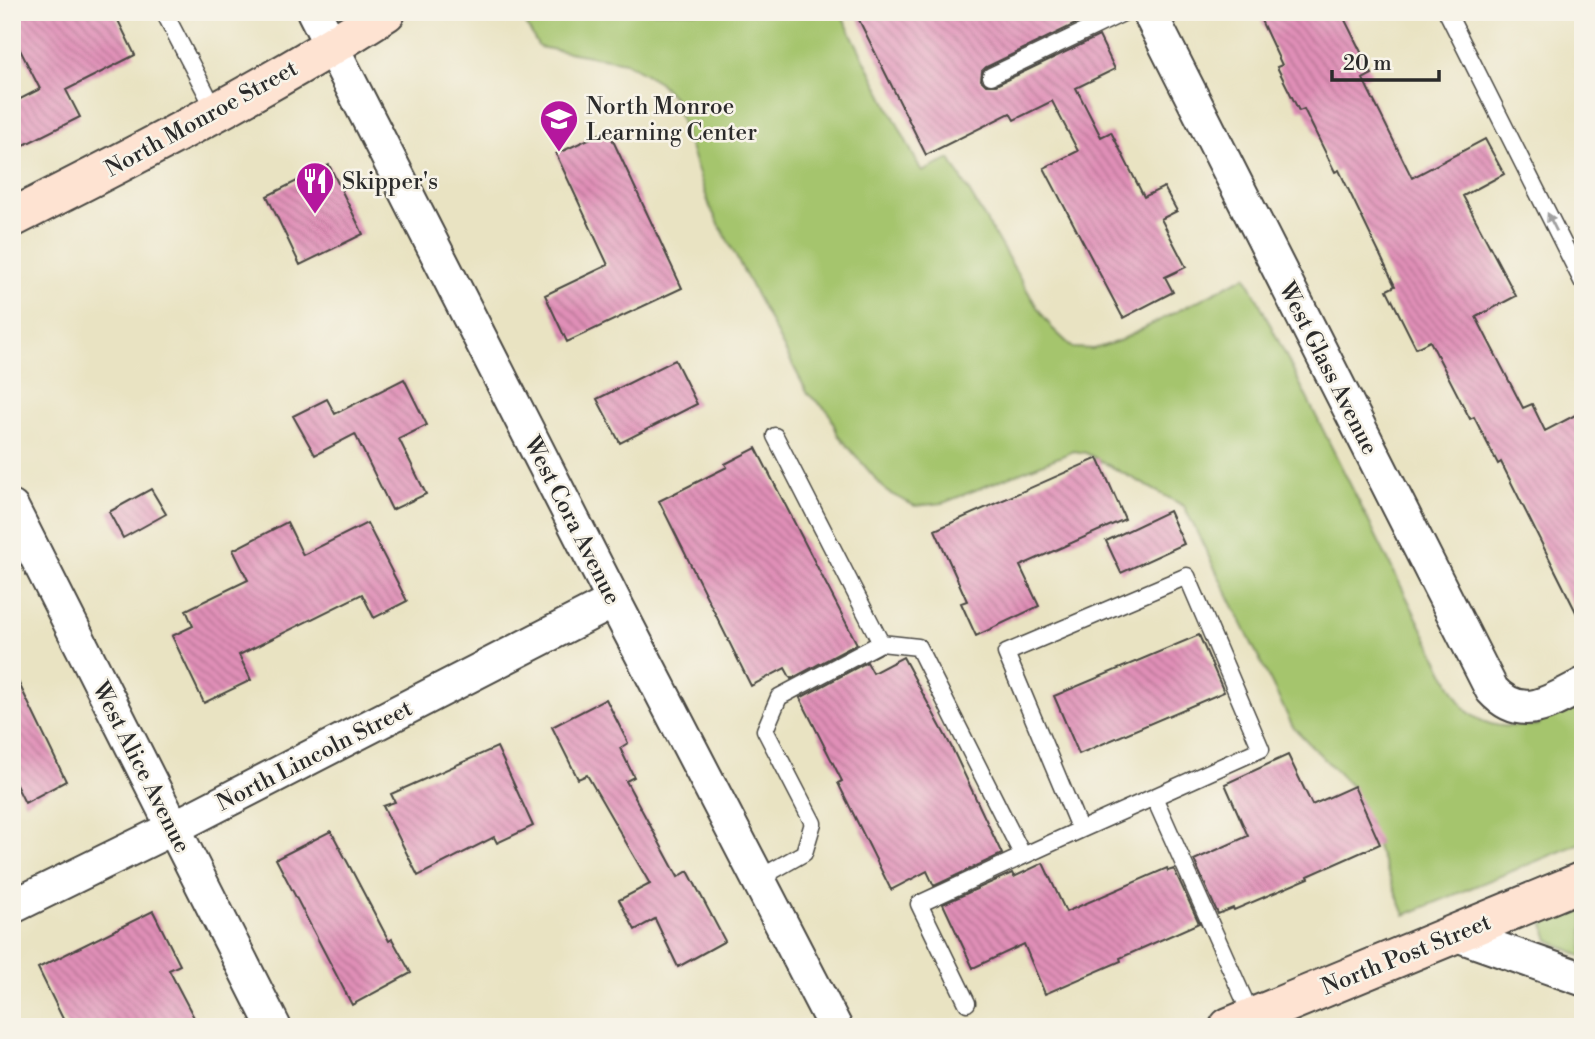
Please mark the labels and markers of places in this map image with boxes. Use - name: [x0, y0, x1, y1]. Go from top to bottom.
- place label: North Monroe Learning Center: [586, 93, 757, 147]
- school or university icon: North Monroe Learning Center: [538, 98, 580, 153]
- restaurant icon: Skipper's: [294, 160, 336, 215]
- place label: Skipper's: [342, 168, 438, 196]

